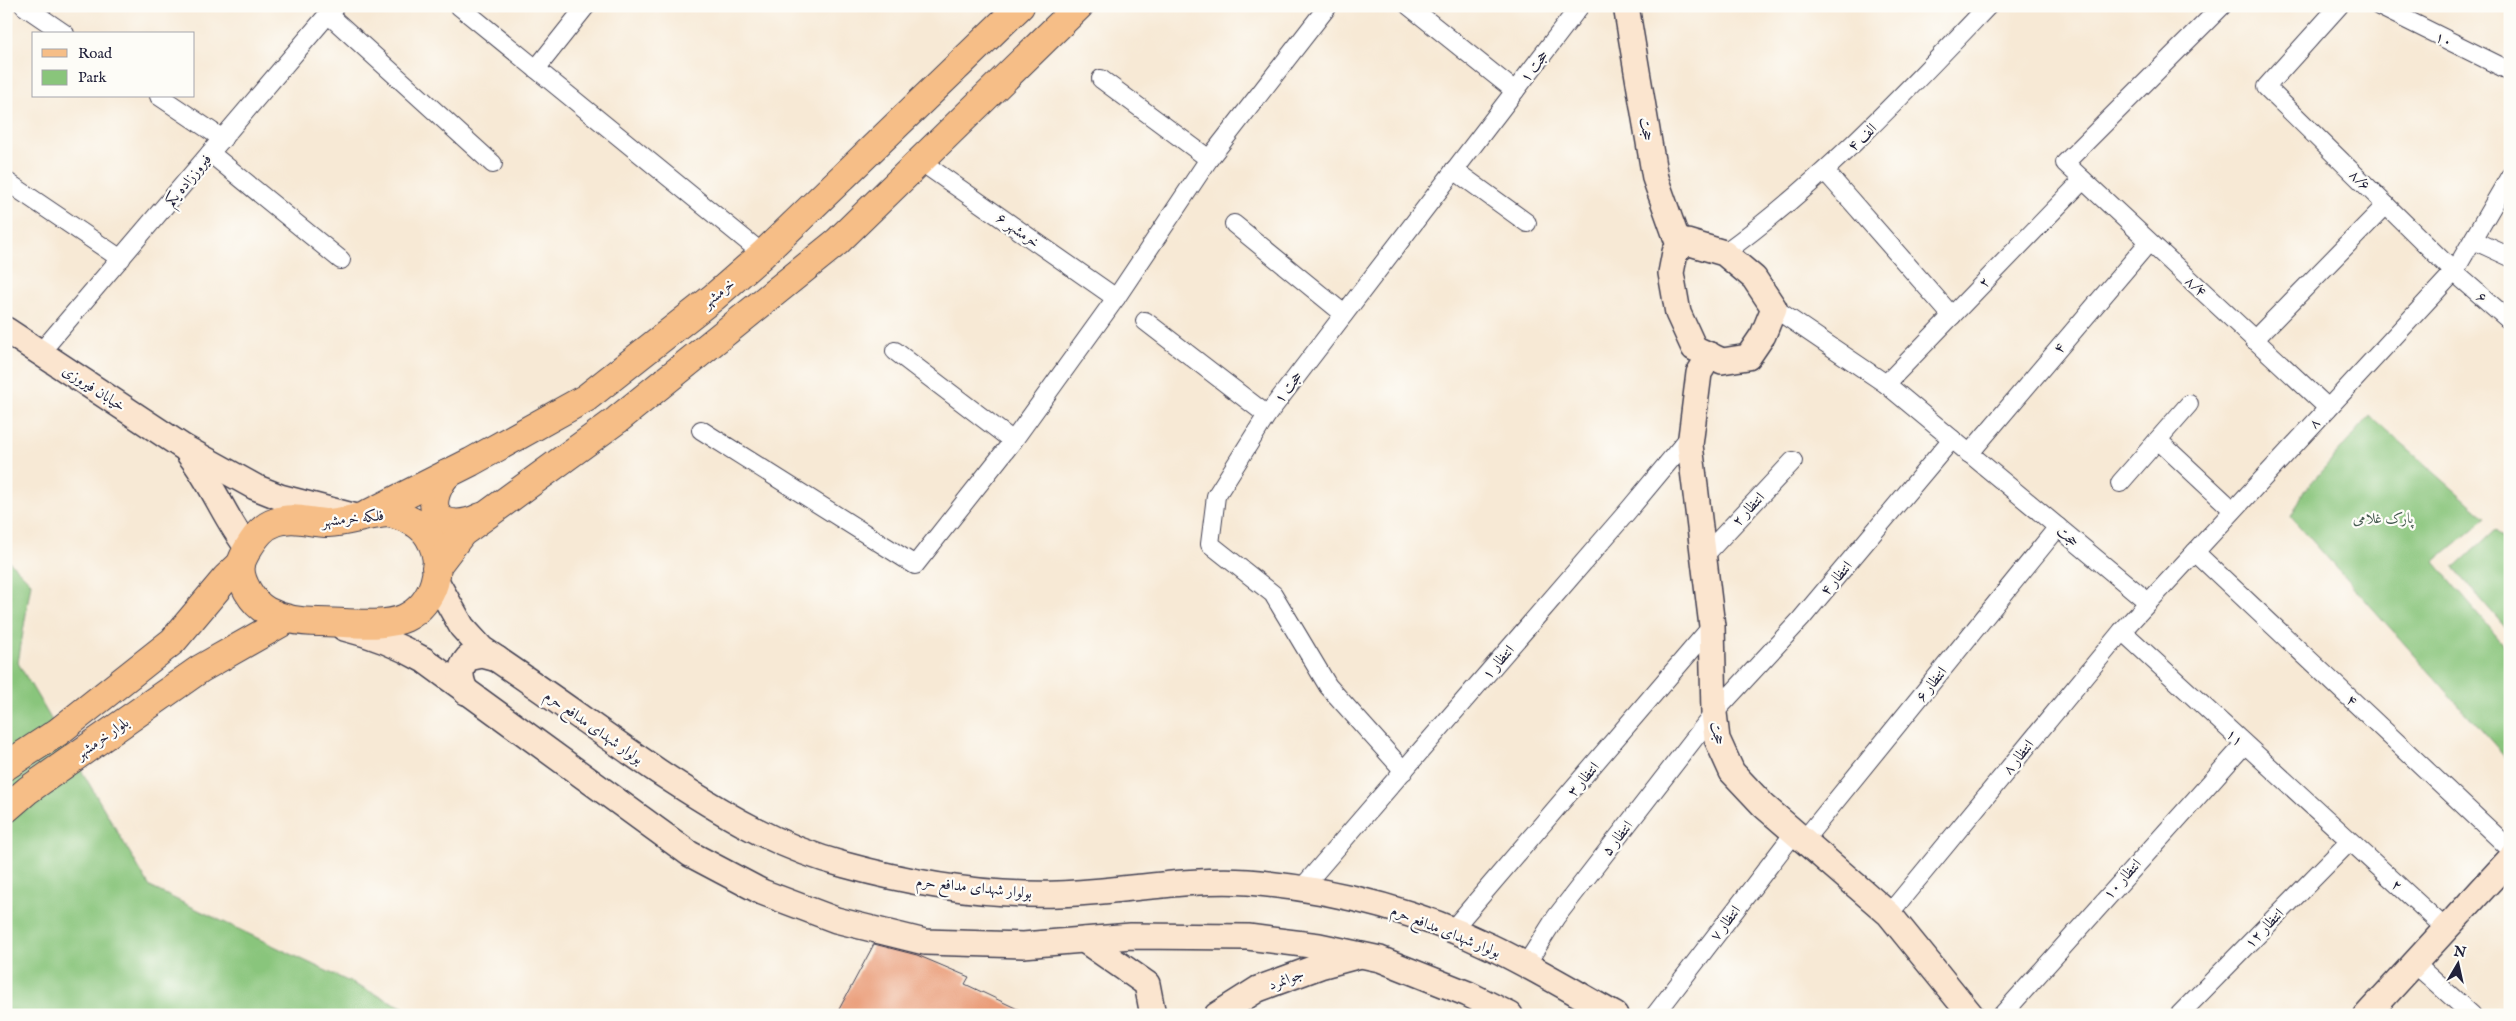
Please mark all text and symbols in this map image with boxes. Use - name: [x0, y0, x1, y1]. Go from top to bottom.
- street label: ۱۰: [2432, 27, 2456, 52]
- legend: [32, 32, 195, 98]
- text: Road: [78, 44, 113, 63]
- street label: حجت ۱: [1516, 46, 1553, 86]
- text: Park: [78, 68, 108, 87]
- street label: حجت: [1635, 116, 1658, 142]
- street label: ۴ الف: [1844, 119, 1881, 156]
- street label: فیروززاده یکم: [161, 150, 219, 213]
- street label: ۸/۶: [2345, 166, 2374, 195]
- street label: خرمشهر ۶: [992, 209, 1043, 252]
- street label: ۸/۴: [2181, 272, 2211, 301]
- street label: ۲: [1974, 273, 1994, 292]
- street label: خرمشهر: [697, 274, 739, 314]
- street label: ۶: [2472, 287, 2491, 307]
- street label: ۴: [2049, 339, 2070, 358]
- street label: خیابان فیروزی: [59, 361, 129, 416]
- street label: حجت ۱: [1270, 367, 1307, 407]
- street label: ۸: [2304, 414, 2324, 433]
- street label: انتظار ۲: [1728, 488, 1769, 530]
- street label: فلکه خرمشهر: [319, 506, 385, 531]
- park label: پارک غلامی: [2353, 509, 2414, 529]
- street label: حجت: [2052, 521, 2083, 551]
- street label: انتظار ۴: [1816, 557, 1856, 600]
- street label: انتظار ۱: [1478, 641, 1519, 684]
- street label: انتظار ۶: [1912, 663, 1951, 706]
- street label: بولوار شهدای مدافع حرم: [538, 686, 647, 772]
- street label: ۴: [2342, 690, 2362, 710]
- street label: بلوار خرمشهر: [70, 713, 133, 765]
- street label: حجت: [1705, 719, 1730, 747]
- street label: ۱۱: [2222, 724, 2248, 750]
- street label: انتظار ۸: [1999, 736, 2038, 779]
- street label: انتظار ۳: [1563, 758, 1603, 801]
- street label: انتظار ۵: [1598, 817, 1637, 860]
- street label: انتظار ۱۰: [2099, 855, 2146, 904]
- street label: بولوار شهدای مدافع حرم: [915, 872, 1033, 907]
- street label: ۲: [2387, 875, 2406, 895]
- street label: بولوار شهدای مدافع حرم: [1387, 901, 1504, 966]
- street label: انتظار ۷: [1706, 902, 1745, 945]
- street label: انتظار ۱۲: [2241, 904, 2288, 952]
- north arrow: [2434, 938, 2484, 988]
- text: N: [2451, 942, 2467, 962]
- street label: جوانمرد: [1266, 964, 1307, 995]

